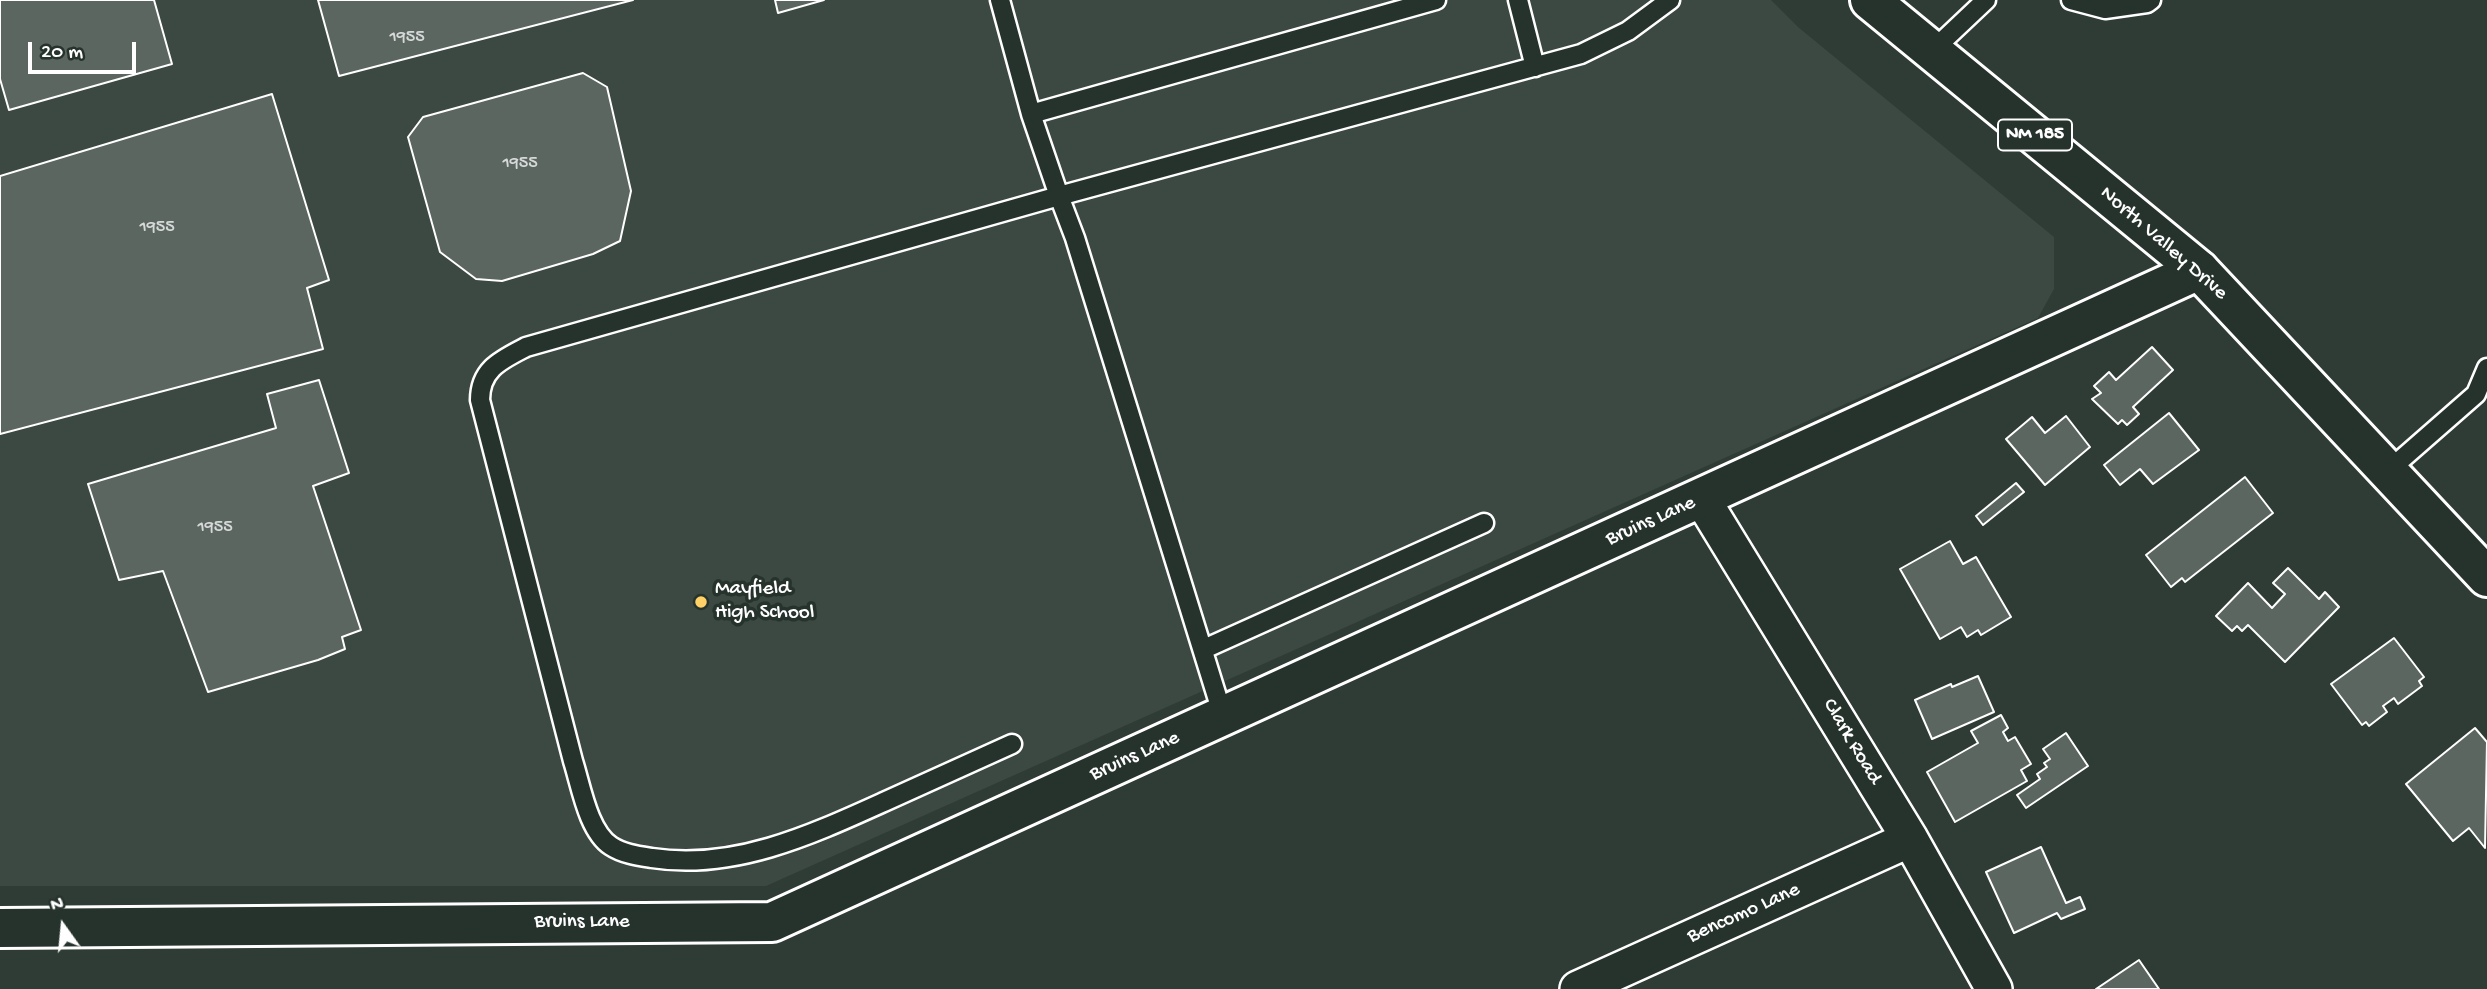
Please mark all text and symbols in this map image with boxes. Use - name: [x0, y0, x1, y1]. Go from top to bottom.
- house number: 1955: [389, 27, 425, 49]
- scale bar: [32, 28, 140, 72]
- text: 20 m: [41, 41, 83, 66]
- road number: NM 185: [1998, 119, 2072, 150]
- house number: 1955: [502, 153, 538, 175]
- street label: North Valley Drive: [2094, 182, 2232, 306]
- house number: 1955: [139, 217, 175, 239]
- street label: Bruins Lane: [1602, 491, 1700, 553]
- house number: 1955: [197, 517, 233, 539]
- place label: Mayfield High School: [715, 577, 814, 627]
- marker: Mayfield High School: [693, 594, 709, 610]
- street label: Clark Road: [1816, 695, 1886, 789]
- street label: Bruins Lane: [1086, 726, 1184, 788]
- street label: Bencomo Lane: [1684, 878, 1804, 950]
- north arrow: [28, 891, 98, 961]
- text: N: [48, 893, 66, 918]
- street label: Bruins Lane: [534, 910, 630, 936]

